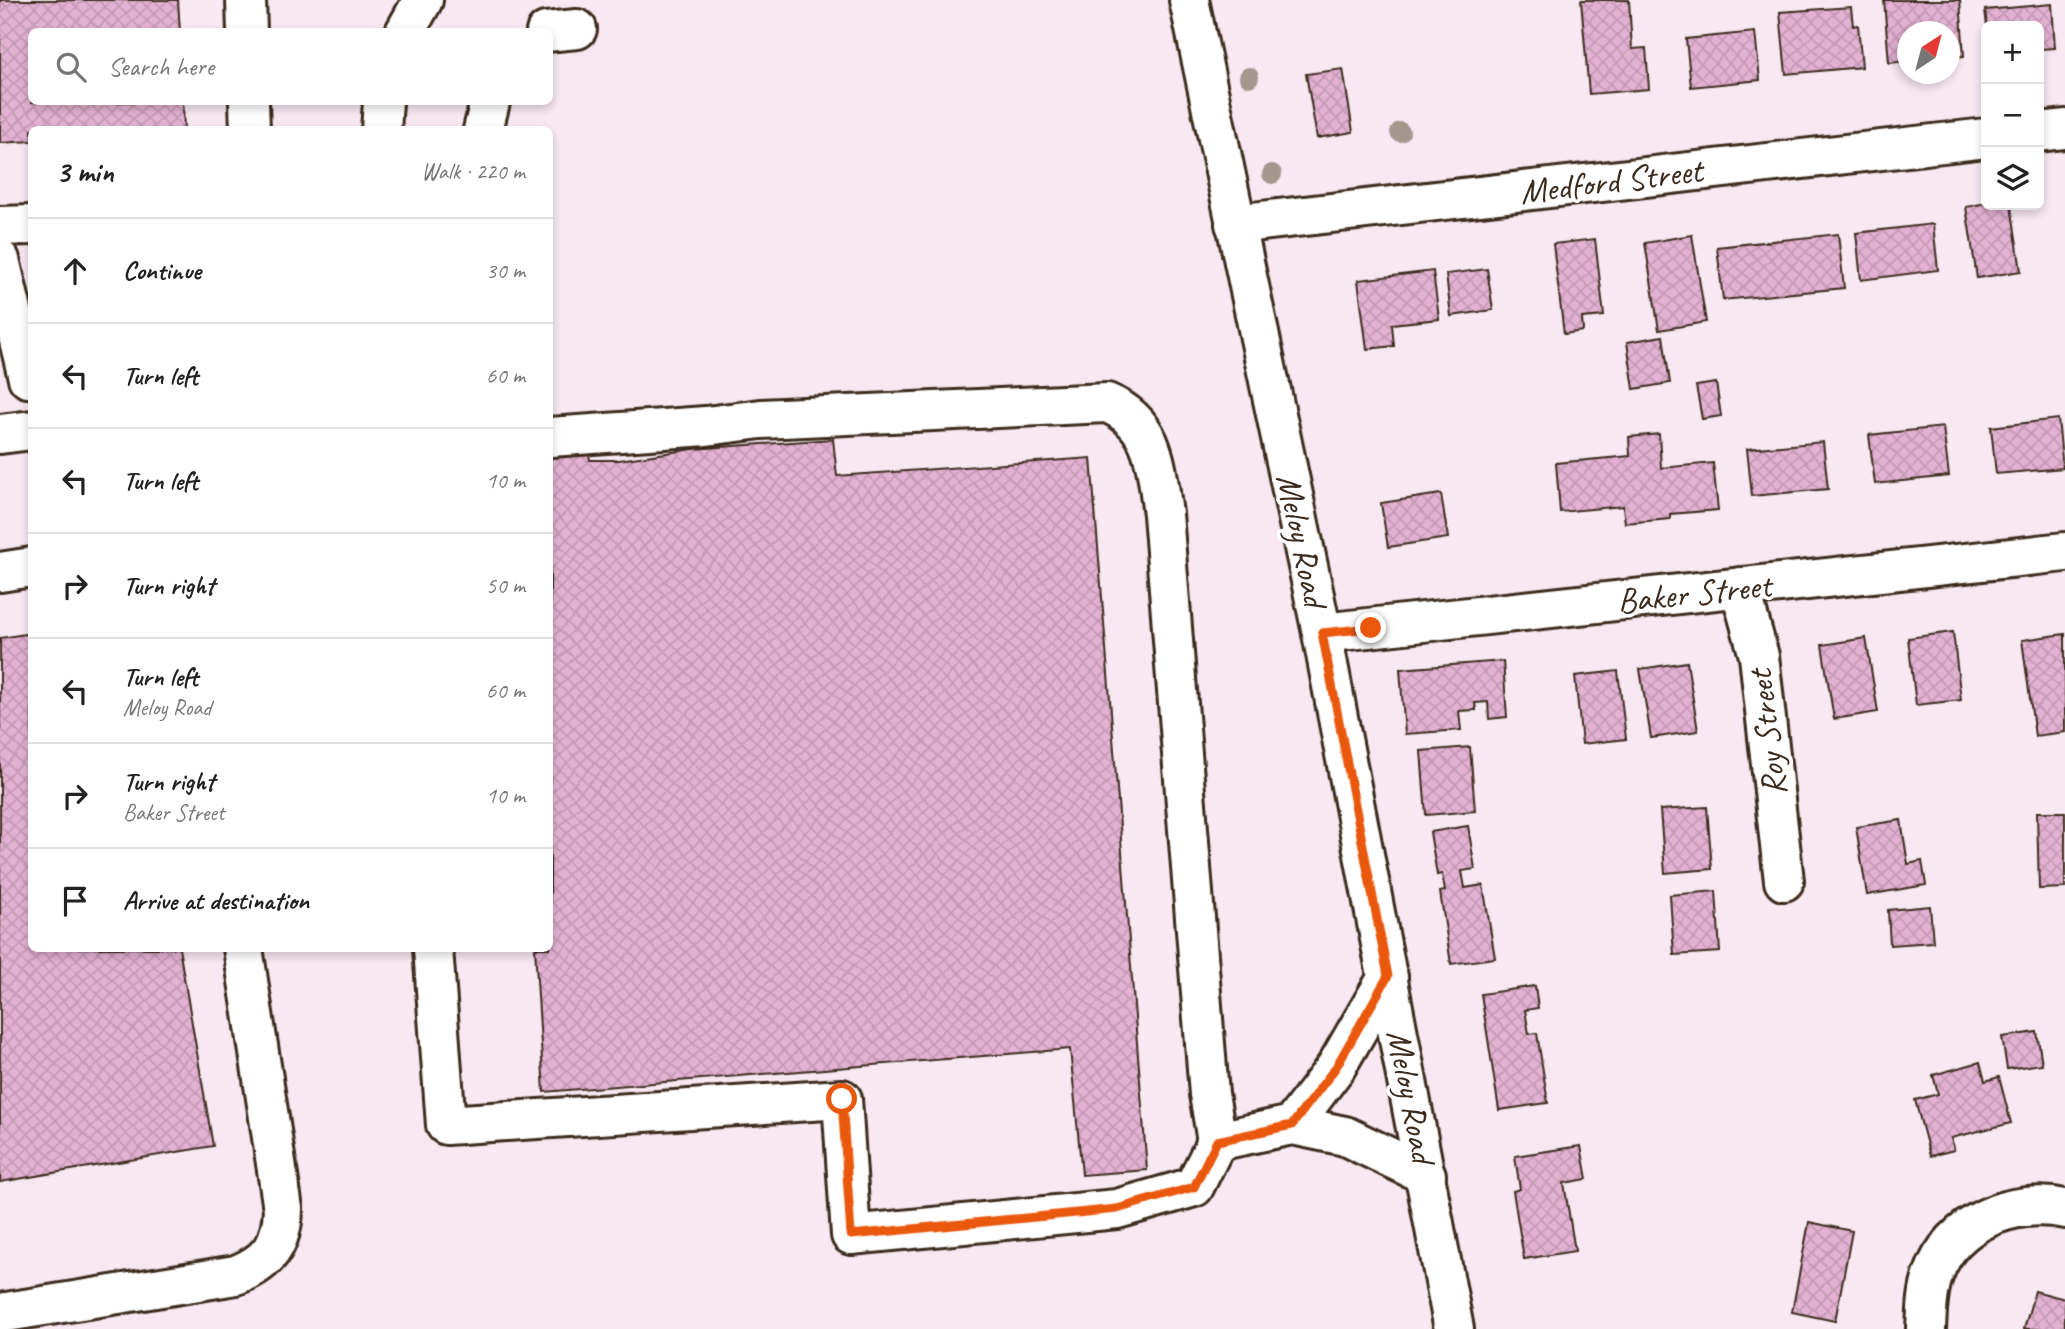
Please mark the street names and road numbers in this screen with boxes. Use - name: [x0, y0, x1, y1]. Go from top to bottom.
- street label: Medford Street: [1517, 147, 1708, 214]
- street label: Meloy Road: [1266, 470, 1339, 616]
- street label: Baker Street: [1615, 562, 1776, 623]
- street label: Roy Street: [1737, 664, 1797, 798]
- street label: Meloy Road: [1376, 1026, 1447, 1171]

